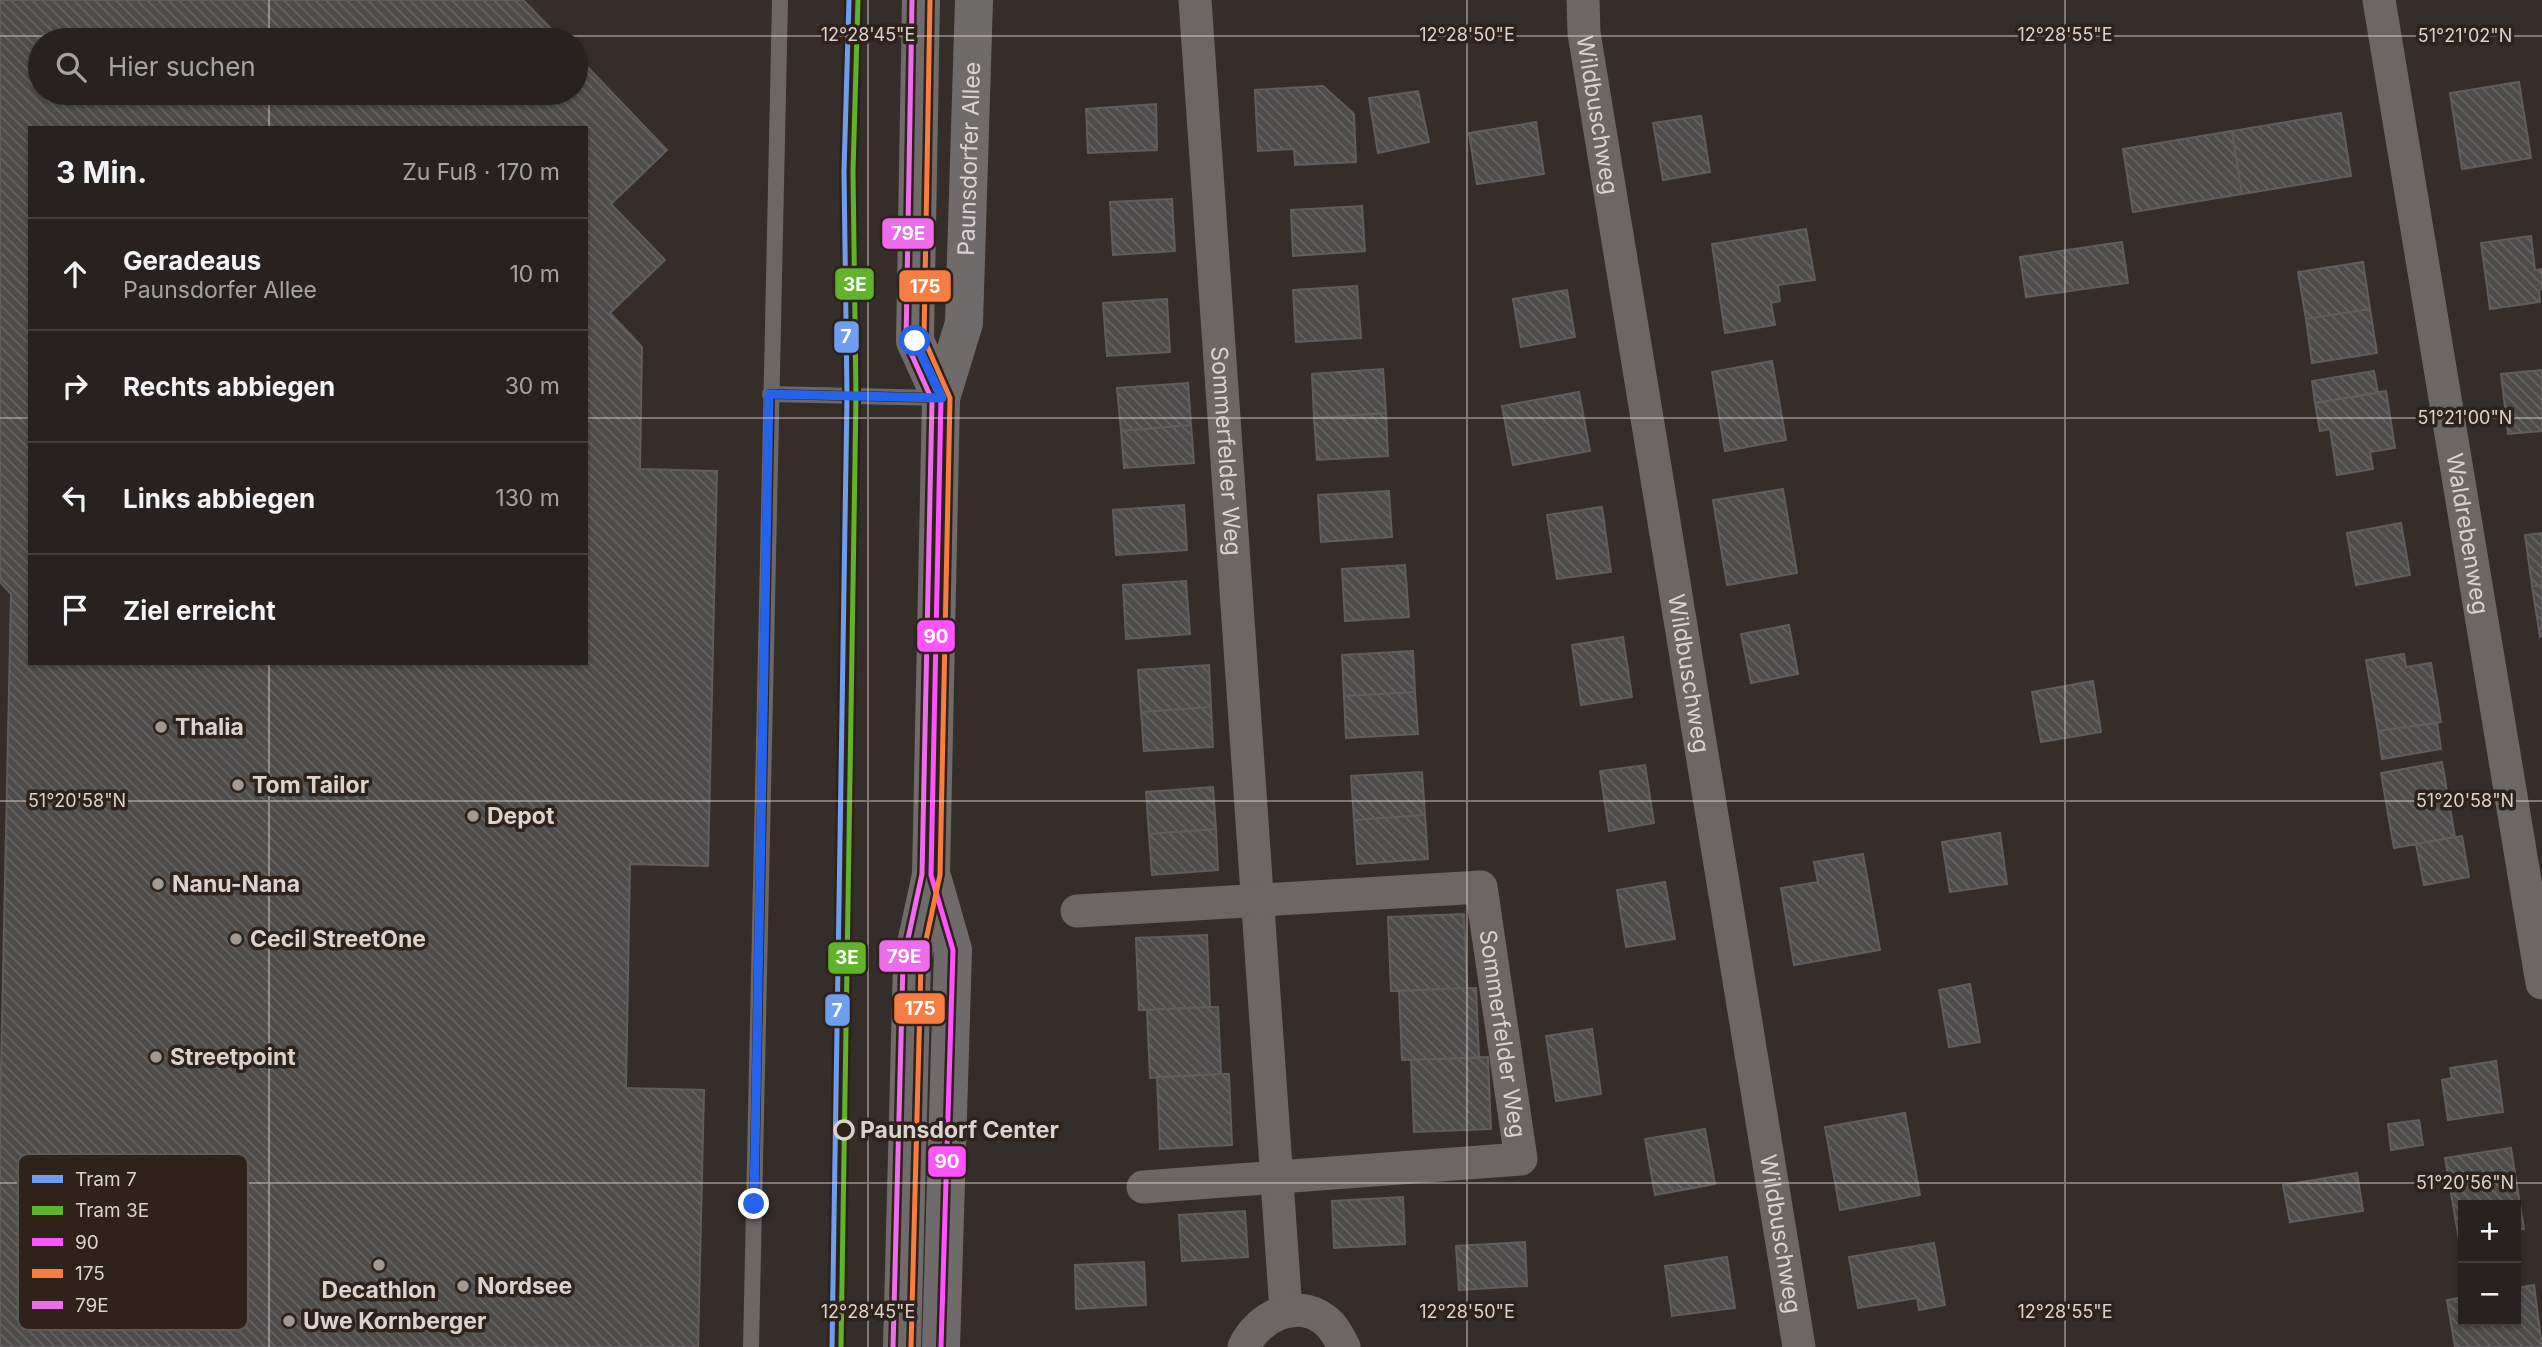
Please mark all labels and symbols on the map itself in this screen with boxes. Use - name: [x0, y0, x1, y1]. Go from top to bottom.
- text: 12°28'45"E: [821, 24, 915, 45]
- text: 12°28'50"E: [1419, 24, 1515, 45]
- text: 12°28'55"E: [2017, 24, 2113, 45]
- text: 51°21'02"N: [2418, 25, 2512, 46]
- street label: Wildbuschweg: [1571, 33, 1624, 196]
- street label: Paunsdorfer Allee: [952, 61, 986, 256]
- line badge: 79E: [881, 217, 935, 250]
- text: 79E: [891, 222, 925, 245]
- line badge: 3E: [834, 267, 875, 301]
- line badge: 175: [898, 269, 952, 303]
- text: 3E: [843, 273, 867, 296]
- text: 175: [909, 275, 941, 298]
- line badge: 7: [833, 320, 860, 354]
- text: 7: [840, 325, 852, 348]
- route start: [899, 325, 930, 356]
- street label: Sommerfelder Weg: [1205, 345, 1248, 557]
- text: 51°21'00"N: [2418, 407, 2512, 428]
- street label: Waldrebenweg: [2440, 451, 2495, 616]
- street label: Wildbuschweg: [1662, 592, 1716, 755]
- line badge: 90: [916, 619, 956, 653]
- text: 90: [923, 625, 949, 648]
- place label: Thalia: [175, 713, 244, 741]
- marker: Thalia: [153, 719, 169, 735]
- place label: Tom Tailor: [252, 771, 369, 799]
- marker: Tom Tailor: [230, 777, 246, 793]
- text: 51°20'58"N: [28, 790, 126, 811]
- text: 51°20'58"N: [2416, 790, 2514, 811]
- place label: Depot: [487, 802, 555, 830]
- marker: Depot: [465, 808, 481, 824]
- place label: Nanu-Nana: [172, 870, 300, 898]
- marker: Nanu-Nana: [150, 876, 166, 892]
- place label: Cecil StreetOne: [250, 925, 426, 953]
- street label: Sommerfelder Weg: [1473, 928, 1532, 1140]
- marker: Cecil StreetOne: [228, 931, 244, 947]
- line badge: 79E: [878, 939, 931, 973]
- line badge: 3E: [827, 941, 867, 975]
- text: 79E: [887, 945, 921, 968]
- text: 3E: [835, 946, 859, 969]
- line badge: 175: [893, 992, 946, 1025]
- line badge: 7: [824, 993, 851, 1027]
- text: 175: [904, 997, 936, 1020]
- text: 7: [831, 999, 843, 1022]
- place label: Streetpoint: [170, 1043, 296, 1071]
- marker: Streetpoint: [148, 1049, 164, 1065]
- place label: Paunsdorf Center: [860, 1116, 1059, 1144]
- marker: Paunsdorf Center: [834, 1120, 854, 1140]
- line badge: 90: [927, 1145, 967, 1178]
- text: 90: [934, 1150, 960, 1173]
- street label: Wildbuschweg: [1754, 1153, 1807, 1315]
- legend: [18, 1154, 248, 1330]
- text: Tram 7: [75, 1168, 137, 1191]
- text: 51°20'56"N: [2416, 1172, 2514, 1193]
- route end: [738, 1188, 769, 1219]
- text: Tram 3E: [75, 1199, 149, 1222]
- text: 90: [75, 1231, 99, 1254]
- marker: Decathlon: [371, 1257, 387, 1273]
- text: 175: [75, 1262, 105, 1285]
- place label: Nordsee: [477, 1272, 572, 1300]
- place label: Decathlon: [322, 1276, 436, 1304]
- marker: Nordsee: [455, 1278, 471, 1294]
- text: 79E: [75, 1294, 109, 1317]
- text: 12°28'45"E: [821, 1301, 915, 1322]
- text: 12°28'50"E: [1419, 1301, 1515, 1322]
- text: 12°28'55"E: [2017, 1301, 2113, 1322]
- place label: Uwe Kornberger: [303, 1307, 486, 1335]
- marker: Uwe Kornberger: [281, 1313, 297, 1329]

